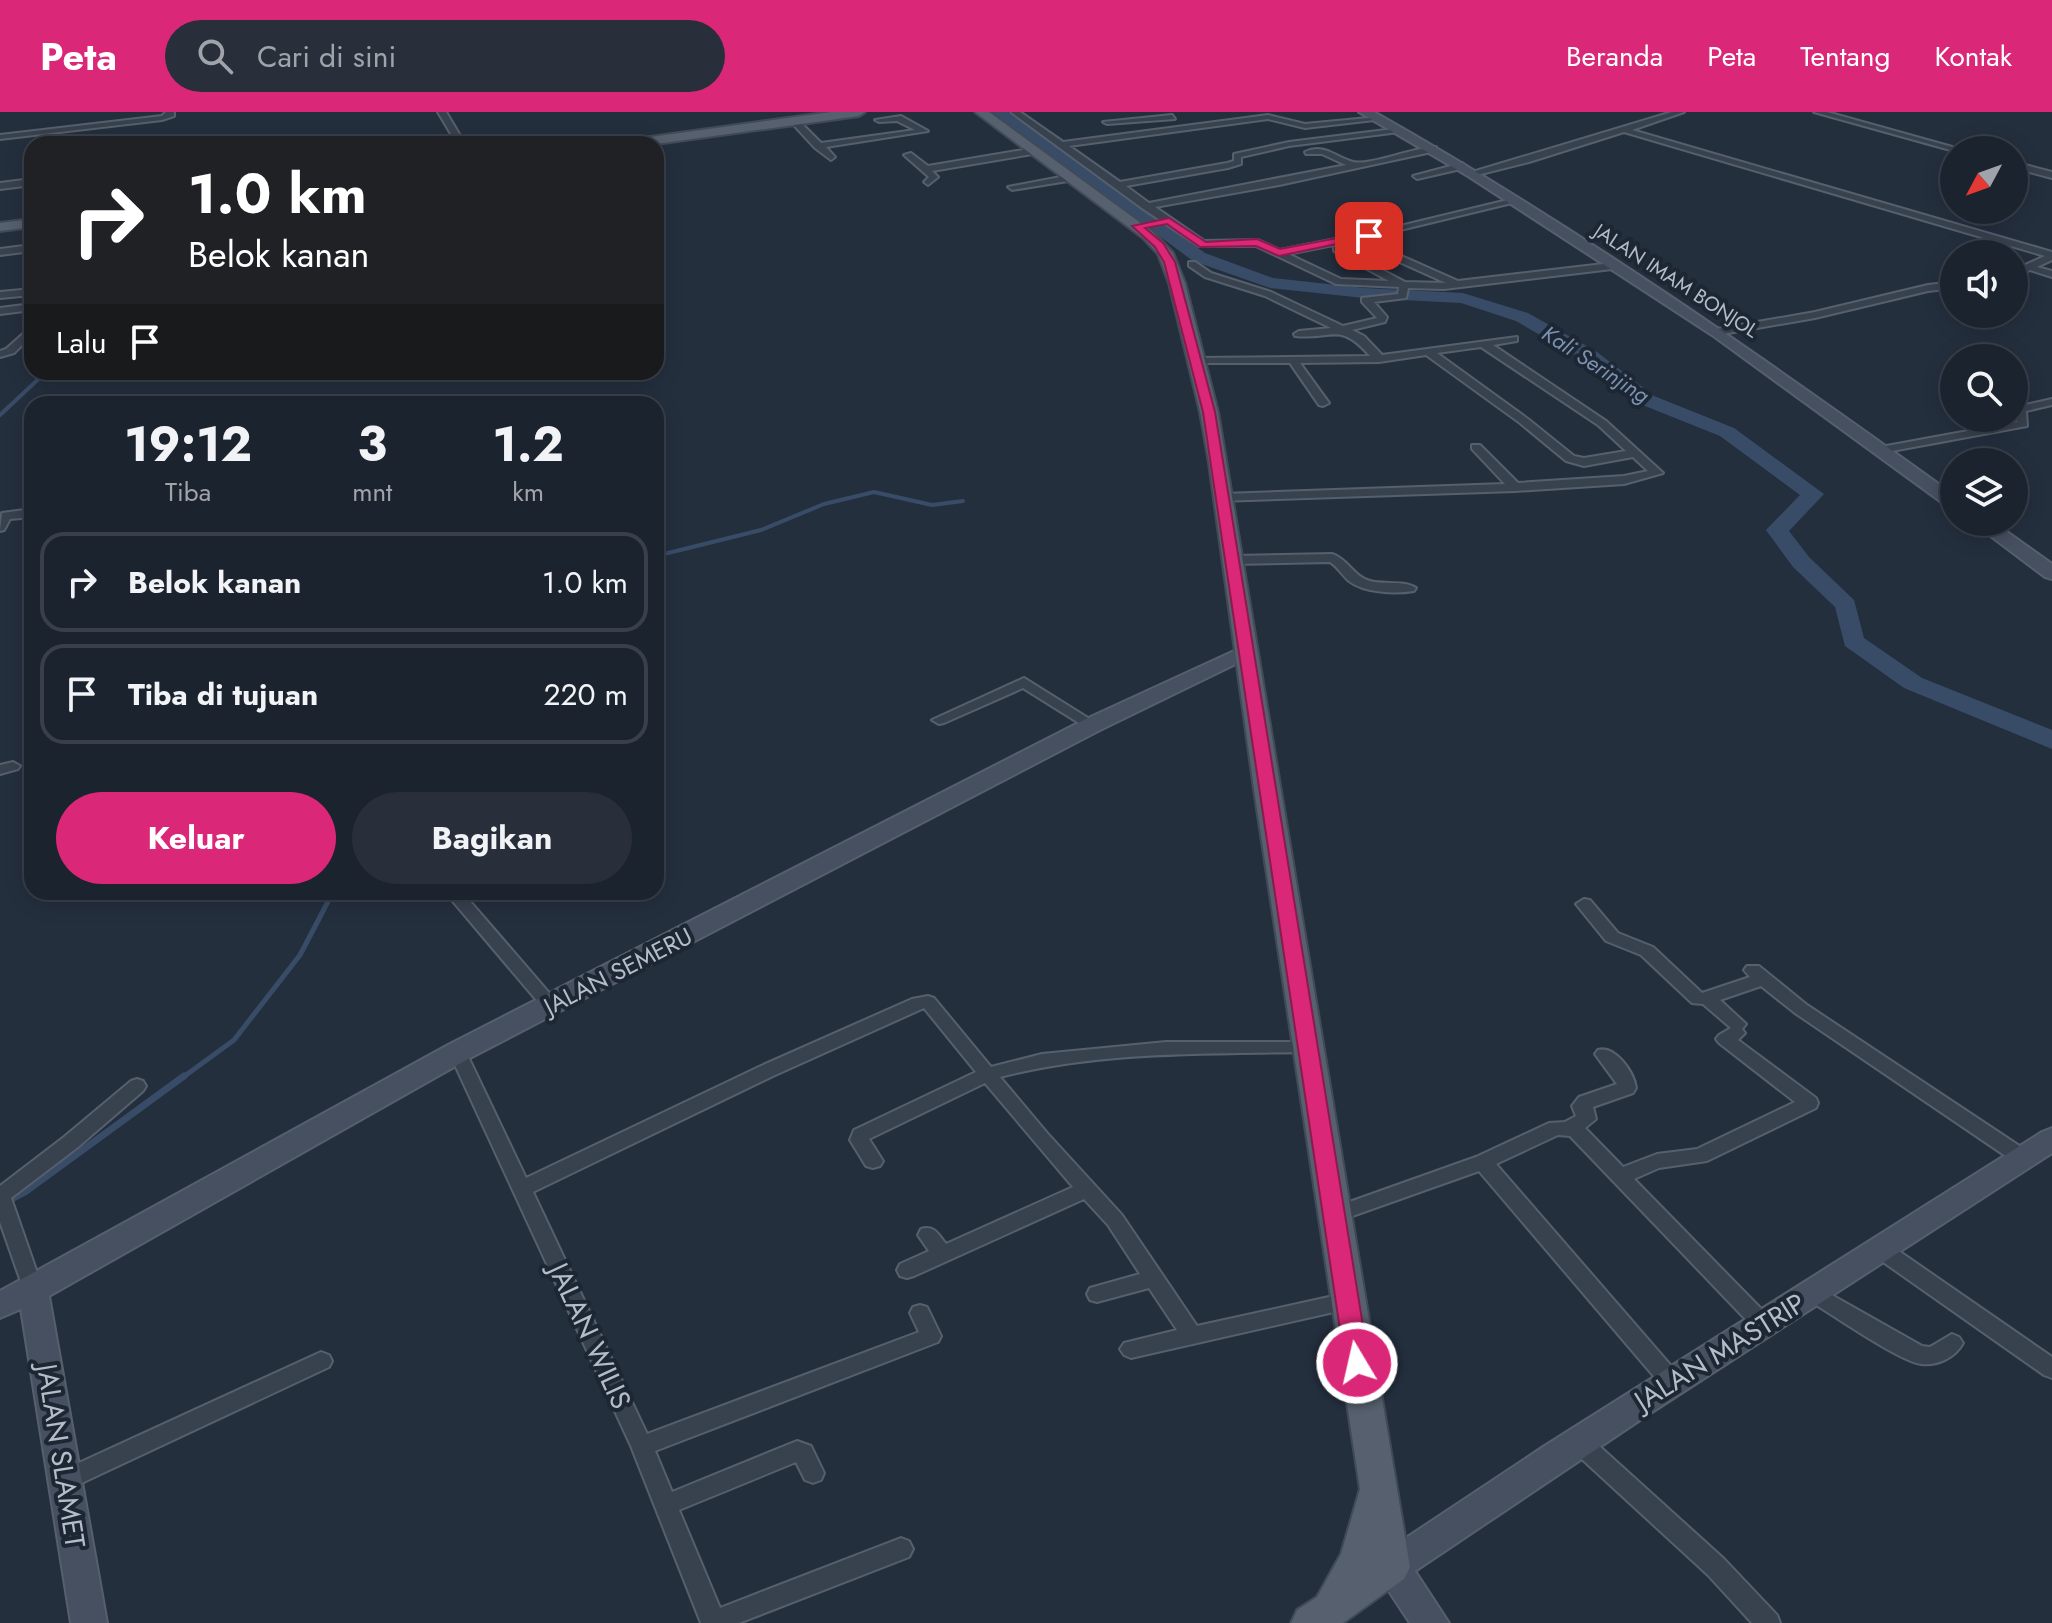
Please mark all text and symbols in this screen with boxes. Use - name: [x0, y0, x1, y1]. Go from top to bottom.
- search box: [165, 20, 725, 92]
- text: Peta: [40, 29, 117, 84]
- icon: search: [193, 34, 237, 78]
- text: Cari di sini: [257, 35, 396, 78]
- text: Beranda: [1566, 36, 1663, 77]
- text: Peta: [1707, 36, 1756, 77]
- text: Tentang: [1800, 36, 1891, 77]
- text: Kontak: [1935, 36, 2012, 77]
- north arrow: [1940, 136, 2028, 224]
- map controls: [1940, 136, 2028, 536]
- text: 1.0 km: [188, 153, 367, 234]
- icon: right: [56, 168, 160, 272]
- pin: [1335, 202, 1403, 270]
- icon: arrive: [1347, 214, 1391, 258]
- street label: JALAN IMAM BONJOL: [1586, 215, 1764, 345]
- text: Belok kanan: [188, 228, 369, 280]
- button: sound: [1940, 240, 2028, 328]
- water label: Kali Serinjing: [1536, 317, 1656, 411]
- icon: arrive: [123, 320, 167, 364]
- text: Lalu: [56, 321, 107, 364]
- button: search: [1940, 344, 2028, 432]
- text: 19:12: [124, 410, 252, 479]
- text: 3: [357, 410, 387, 479]
- text: 1.2: [492, 410, 564, 479]
- button: layers: [1940, 448, 2028, 536]
- text: Tiba: [165, 473, 211, 511]
- text: mnt: [352, 473, 392, 511]
- text: km: [512, 473, 544, 511]
- icon: right: [60, 560, 104, 604]
- text: Belok kanan: [128, 561, 301, 604]
- text: 1.0 km: [542, 561, 628, 604]
- icon: arrive: [60, 672, 104, 716]
- text: Tiba di tujuan: [128, 673, 318, 716]
- text: 220 m: [543, 673, 628, 716]
- button: Keluar: [56, 792, 336, 884]
- button: Bagikan: [352, 792, 632, 884]
- street label: JALAN SEMERU: [535, 919, 698, 1025]
- street label: JALAN WILIS: [537, 1253, 642, 1416]
- street label: JALAN MASTRIP: [1623, 1283, 1813, 1423]
- position arrow: [1315, 1321, 1399, 1405]
- street label: JALAN SLAMET: [26, 1357, 96, 1551]

